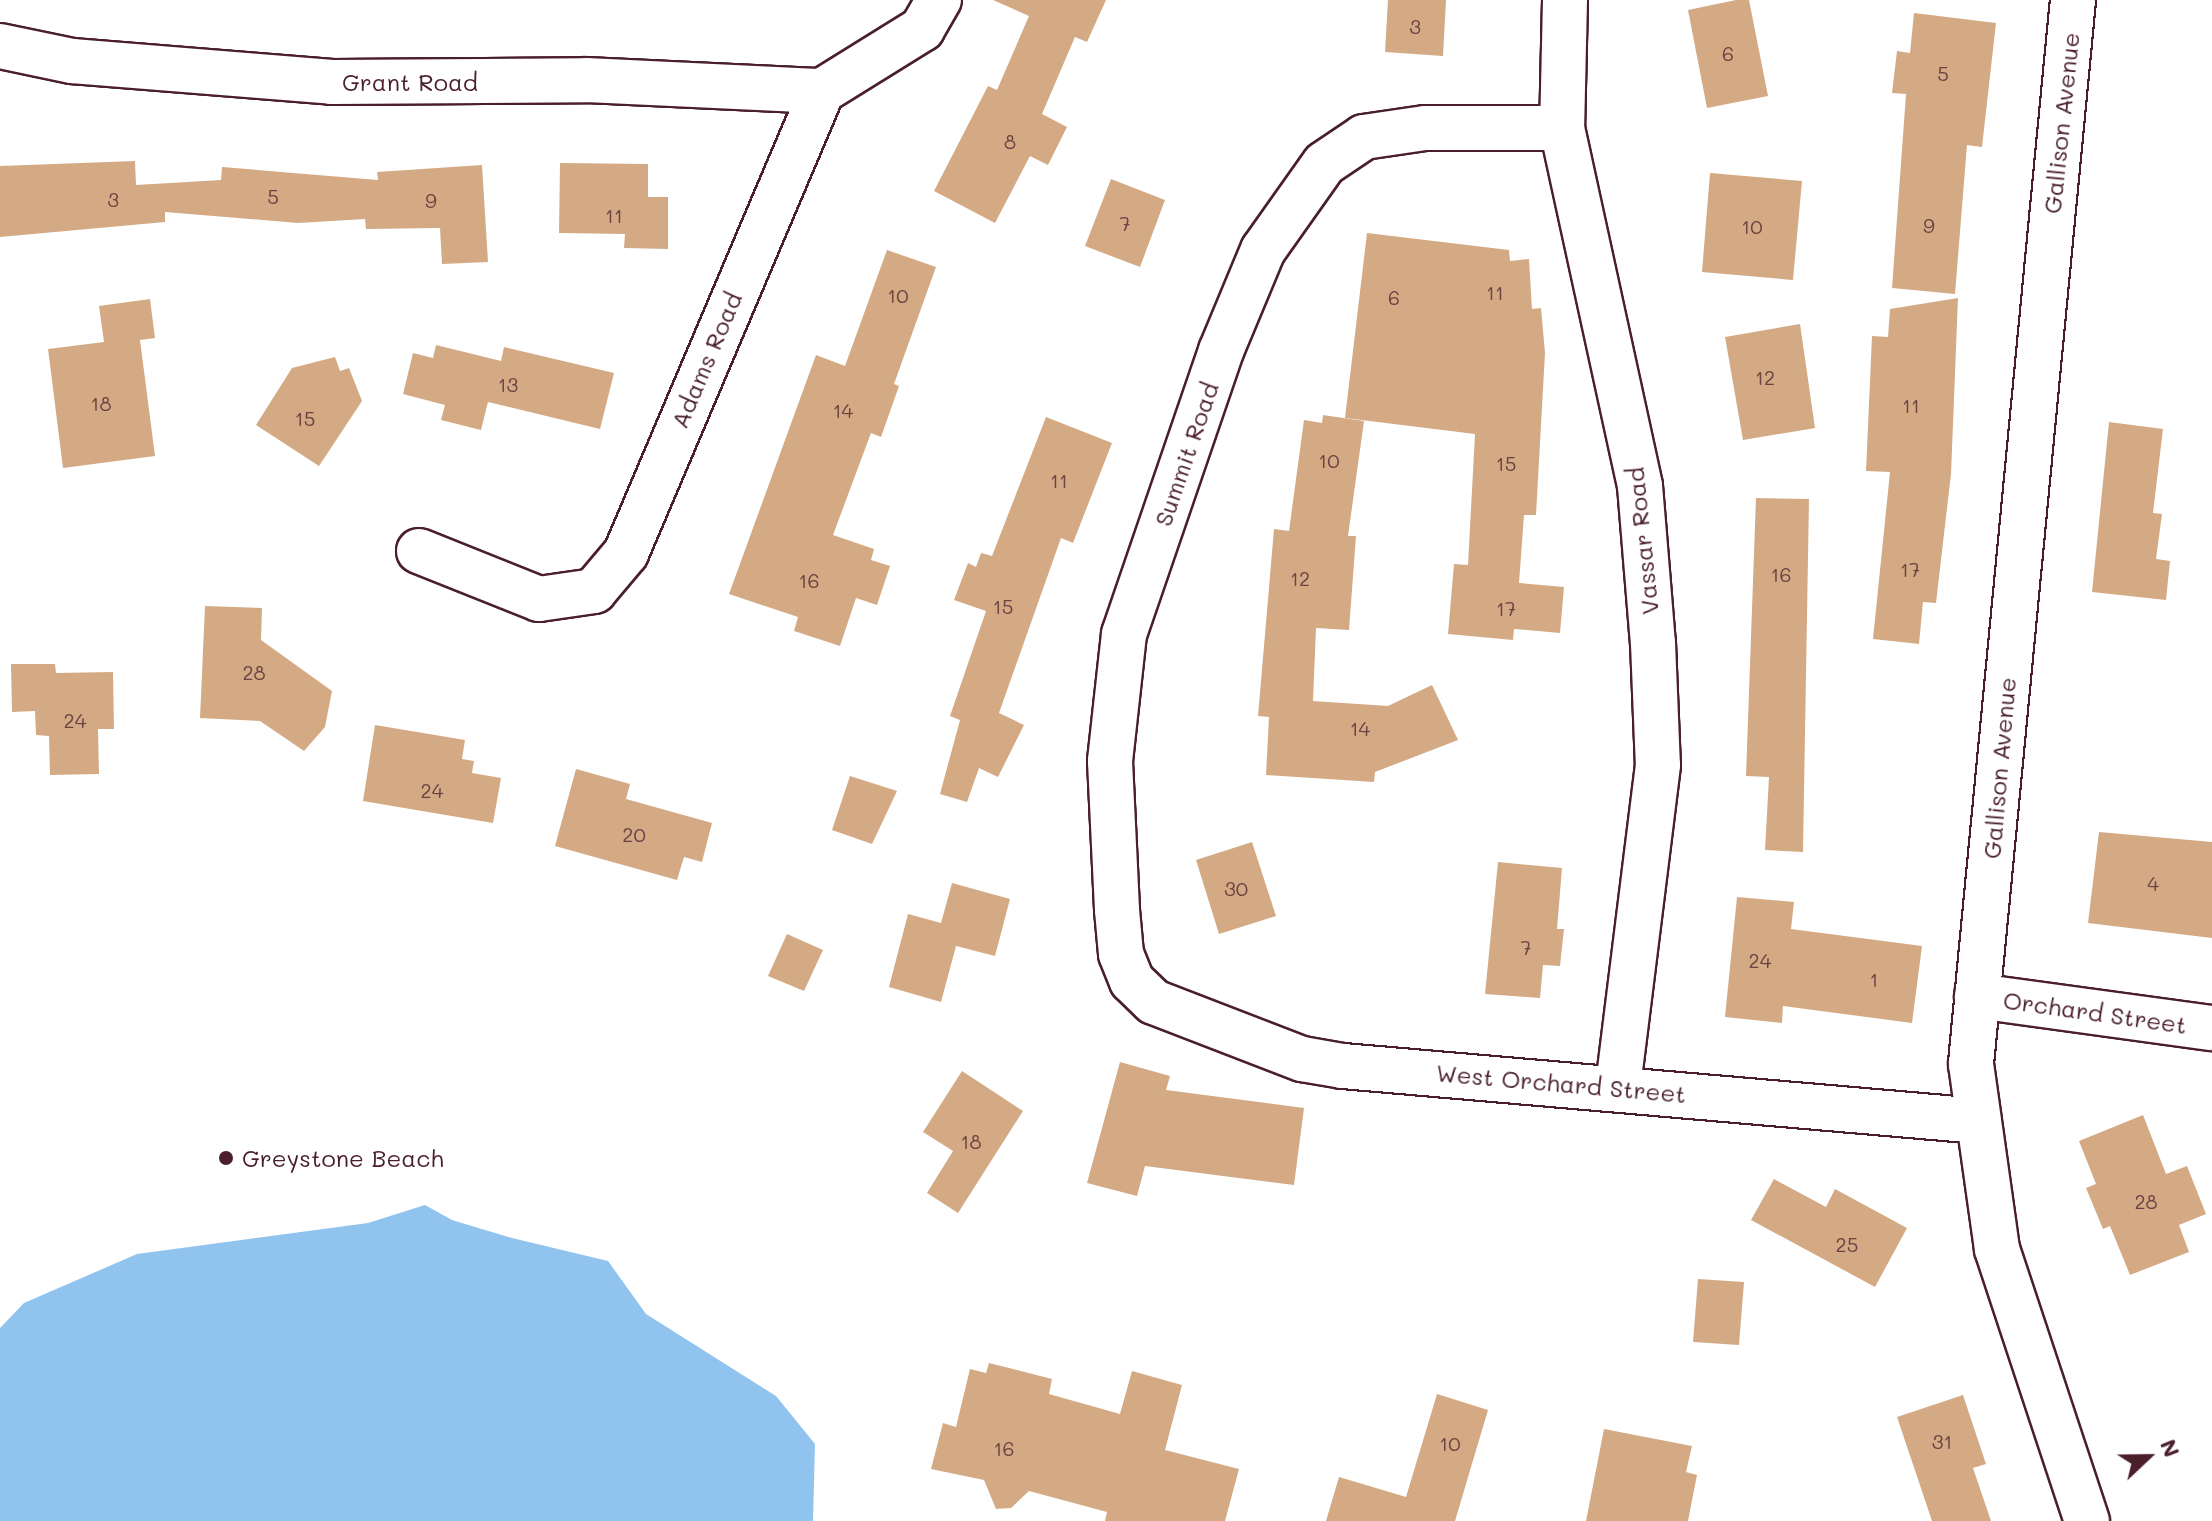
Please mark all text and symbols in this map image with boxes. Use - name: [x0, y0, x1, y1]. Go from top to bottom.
- house number: 3: [1409, 14, 1421, 38]
- street label: Gallison Avenue: [2037, 31, 2085, 215]
- house number: 6: [1722, 41, 1734, 65]
- house number: 5: [1937, 61, 1949, 85]
- street label: Grant Road: [342, 68, 478, 96]
- house number: 8: [1004, 129, 1016, 153]
- house number: 5: [267, 184, 279, 208]
- house number: 3: [107, 187, 119, 211]
- house number: 9: [425, 188, 437, 212]
- house number: 11: [605, 203, 623, 227]
- house number: 7: [1119, 211, 1131, 235]
- house number: 9: [1923, 213, 1935, 237]
- house number: 10: [1741, 214, 1763, 238]
- house number: 11: [1486, 280, 1504, 304]
- house number: 10: [887, 283, 909, 307]
- house number: 6: [1388, 285, 1400, 309]
- street label: Adams Road: [664, 288, 748, 432]
- house number: 12: [1755, 365, 1775, 389]
- house number: 13: [498, 372, 518, 396]
- street label: Summit Road: [1148, 378, 1224, 530]
- house number: 18: [90, 391, 112, 415]
- house number: 11: [1902, 393, 1920, 417]
- house number: 14: [833, 398, 853, 422]
- house number: 15: [295, 406, 315, 430]
- house number: 10: [1318, 448, 1340, 472]
- house number: 15: [1496, 451, 1516, 475]
- street label: Vassar Road: [1620, 466, 1664, 616]
- house number: 11: [1050, 468, 1068, 492]
- house number: 17: [1900, 557, 1920, 581]
- house number: 16: [1770, 562, 1792, 586]
- house number: 12: [1290, 566, 1310, 590]
- house number: 16: [798, 568, 820, 592]
- house number: 15: [993, 594, 1013, 618]
- house number: 17: [1496, 596, 1516, 620]
- house number: 28: [242, 660, 266, 684]
- street label: Gallison Avenue: [1977, 676, 2021, 860]
- house number: 24: [64, 708, 86, 732]
- house number: 14: [1350, 716, 1370, 740]
- house number: 24: [421, 778, 443, 802]
- house number: 20: [622, 822, 646, 846]
- house number: 4: [2147, 871, 2159, 895]
- house number: 30: [1224, 876, 1248, 900]
- house number: 7: [1520, 935, 1532, 959]
- house number: 24: [1749, 948, 1771, 972]
- house number: 1: [1870, 967, 1878, 991]
- street label: Orchard Street: [2001, 985, 2189, 1039]
- street label: West Orchard Street: [1435, 1058, 1687, 1108]
- house number: 18: [960, 1129, 982, 1153]
- place label: Greystone Beach: [242, 1144, 444, 1172]
- marker: Greystone Beach: [217, 1149, 235, 1167]
- house number: 28: [2134, 1189, 2158, 1213]
- house number: 25: [1836, 1232, 1858, 1256]
- north arrow: [2108, 1417, 2188, 1497]
- house number: 31: [1932, 1429, 1952, 1453]
- house number: 10: [1439, 1431, 1461, 1455]
- text: N: [2154, 1435, 2187, 1461]
- house number: 16: [993, 1436, 1015, 1460]

